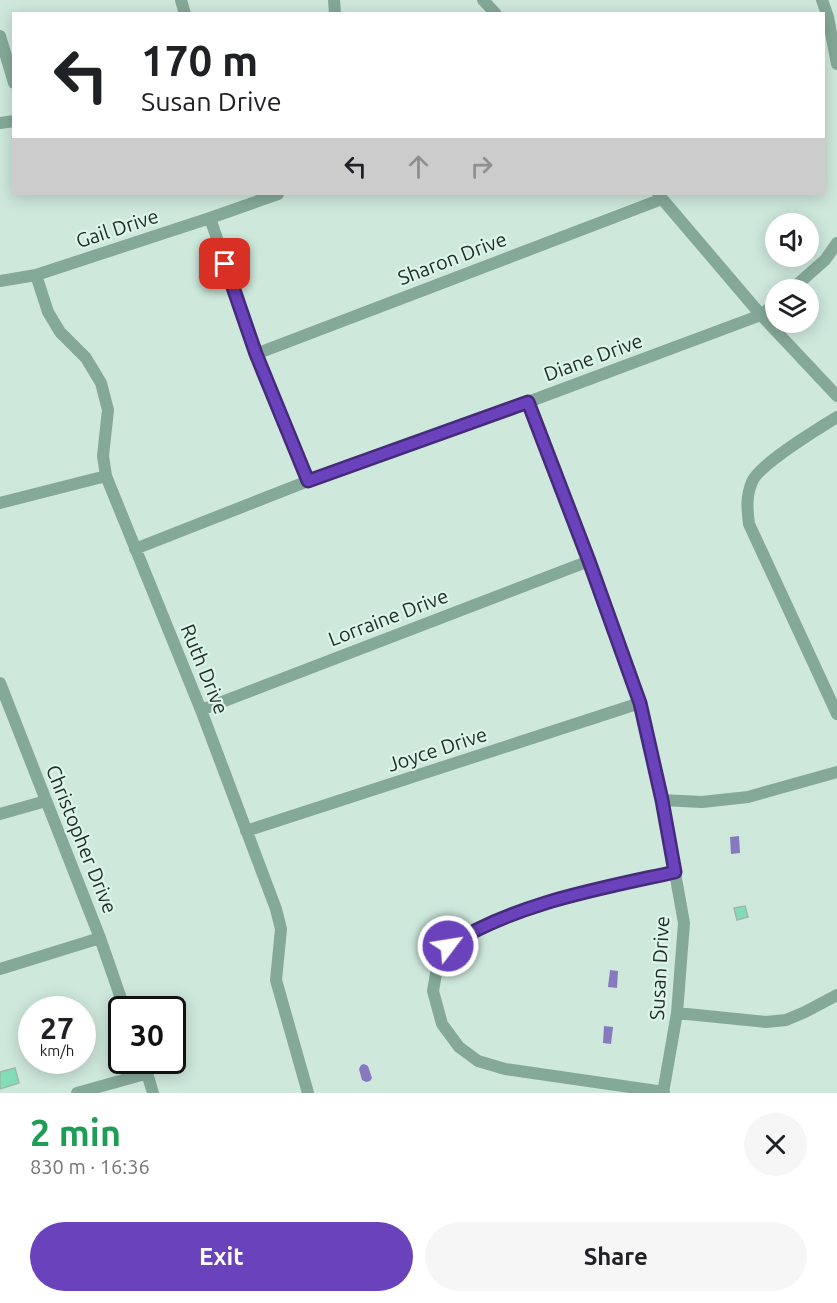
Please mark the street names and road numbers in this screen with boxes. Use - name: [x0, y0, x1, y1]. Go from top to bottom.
- street label: Gail Drive: [73, 204, 161, 252]
- street label: Sharon Drive: [394, 227, 510, 289]
- street label: Diane Drive: [540, 328, 646, 386]
- street label: Lorraine Drive: [325, 584, 451, 650]
- street label: Ruth Drive: [177, 621, 233, 717]
- street label: Joyce Drive: [384, 722, 490, 776]
- street label: Christopher Drive: [42, 761, 122, 917]
- street label: Susan Drive: [645, 915, 673, 1021]

